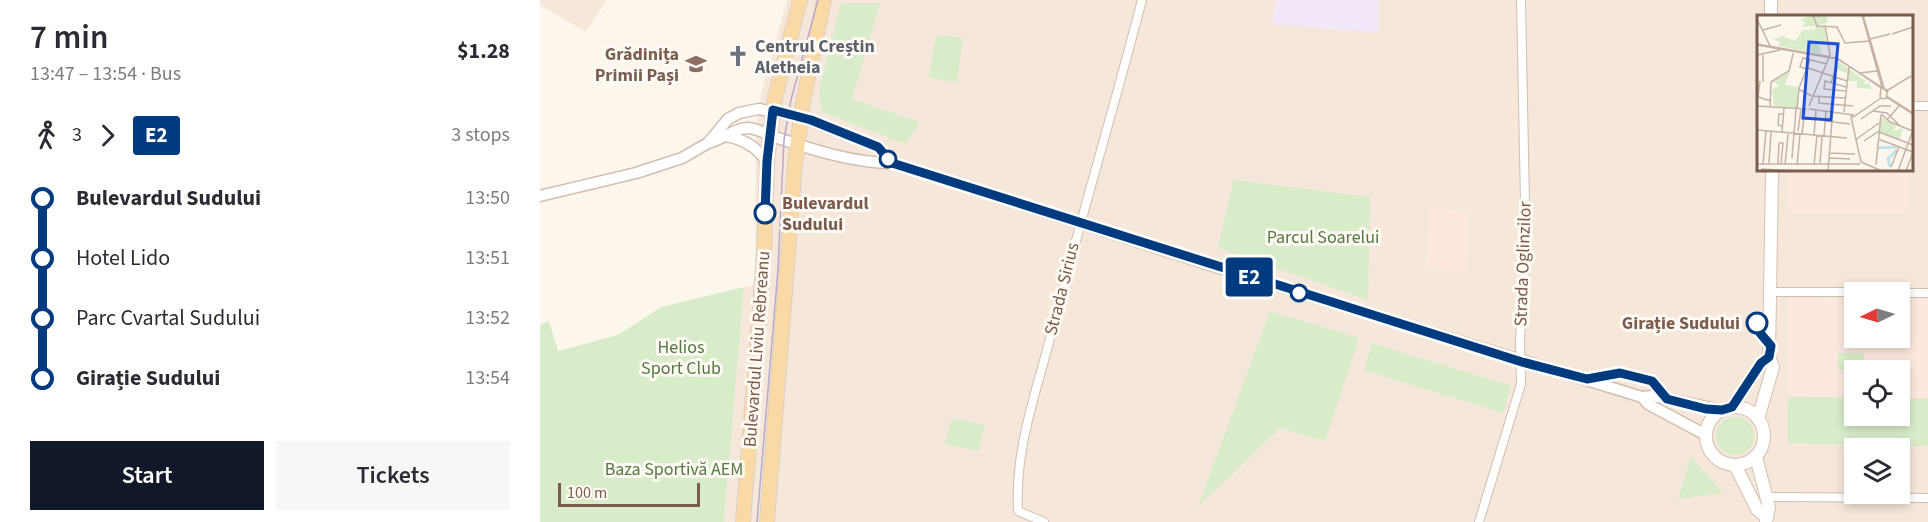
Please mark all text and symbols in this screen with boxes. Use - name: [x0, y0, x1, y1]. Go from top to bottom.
- text: 7 min: [30, 14, 108, 61]
- inset map: [1757, 15, 1913, 171]
- place label: Centrul Creștin Aletheia: [754, 34, 875, 80]
- text: $1.28: [457, 35, 510, 67]
- place label: Grădinița Primii Pași: [595, 42, 679, 88]
- church icon: Centrul Creștin Aletheia: [726, 44, 750, 68]
- school or university icon: Grădinița Primii Pași: [684, 52, 708, 76]
- text: 13:47 – 13:54 · Bus: [30, 60, 181, 88]
- icon: walk: [30, 119, 63, 152]
- icon: forward: [91, 119, 124, 152]
- text: E2: [145, 120, 168, 150]
- text: 3: [72, 121, 82, 149]
- text: 3 stops: [451, 121, 510, 149]
- unlabelled marker: [879, 150, 897, 168]
- text: Bulevardul Sudului: [76, 182, 261, 214]
- text: 13:50: [465, 184, 510, 212]
- place label: Bulevardul Sudului: [782, 191, 869, 237]
- street label: Strada Oglinzilor: [1508, 200, 1538, 327]
- marker: Bulevardul Sudului: [754, 202, 776, 224]
- park label: Parcul Soarelui: [1267, 225, 1379, 250]
- street label: Strada Sirius: [1038, 240, 1086, 338]
- text: Hotel Lido: [76, 242, 170, 274]
- text: 13:51: [465, 244, 510, 272]
- street label: Bulevardul Liviu Rebreanu: [738, 250, 776, 448]
- line badge: E2: [1222, 258, 1276, 296]
- text: E2: [1238, 262, 1260, 292]
- north arrow: [1844, 282, 1910, 348]
- map controls: [1844, 282, 1910, 504]
- unlabelled marker: [1290, 284, 1308, 302]
- text: Parc Cvartal Sudului: [76, 302, 260, 334]
- text: 13:52: [465, 304, 510, 332]
- place label: Girație Sudului: [1622, 311, 1740, 336]
- marker: Girație Sudului: [1746, 312, 1768, 334]
- park label: Helios Sport Club: [641, 335, 721, 381]
- button: locate: [1844, 360, 1910, 426]
- text: Girație Sudului: [76, 362, 220, 394]
- text: 13:54: [465, 364, 510, 392]
- button: layers: [1844, 438, 1910, 504]
- button: Start: [30, 441, 264, 510]
- button: Tickets: [276, 441, 510, 510]
- park label: Baza Sportivă AEM: [605, 457, 743, 482]
- scale bar: [558, 480, 700, 508]
- text: 100 m: [567, 482, 607, 504]

